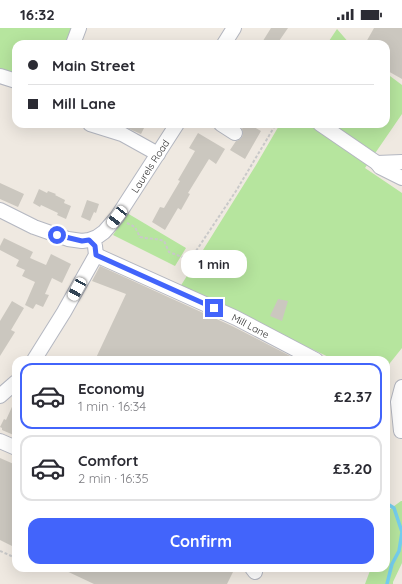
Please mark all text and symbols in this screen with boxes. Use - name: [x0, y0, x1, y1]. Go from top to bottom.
- text: 16:32: [20, 5, 55, 24]
- text: Main Street: [52, 56, 136, 75]
- text: Mill Lane: [52, 94, 116, 113]
- street label: Laurels Road: [128, 137, 172, 195]
- car: [105, 204, 129, 230]
- route start: [48, 226, 66, 244]
- callout: 1 min: [181, 250, 247, 278]
- text: 1 min: [198, 256, 230, 272]
- car: [66, 276, 88, 302]
- route end: [205, 299, 223, 317]
- street label: Mill Lane: [229, 311, 272, 341]
- icon: car: [30, 378, 66, 414]
- text: Economy: [78, 379, 145, 398]
- text: £2.37: [334, 387, 372, 406]
- text: 1 min · 16:34: [78, 398, 146, 414]
- icon: car: [30, 450, 66, 486]
- text: Comfort: [78, 451, 139, 470]
- text: £3.20: [333, 459, 372, 478]
- text: 2 min · 16:35: [78, 470, 149, 486]
- button: Confirm: [28, 518, 374, 564]

